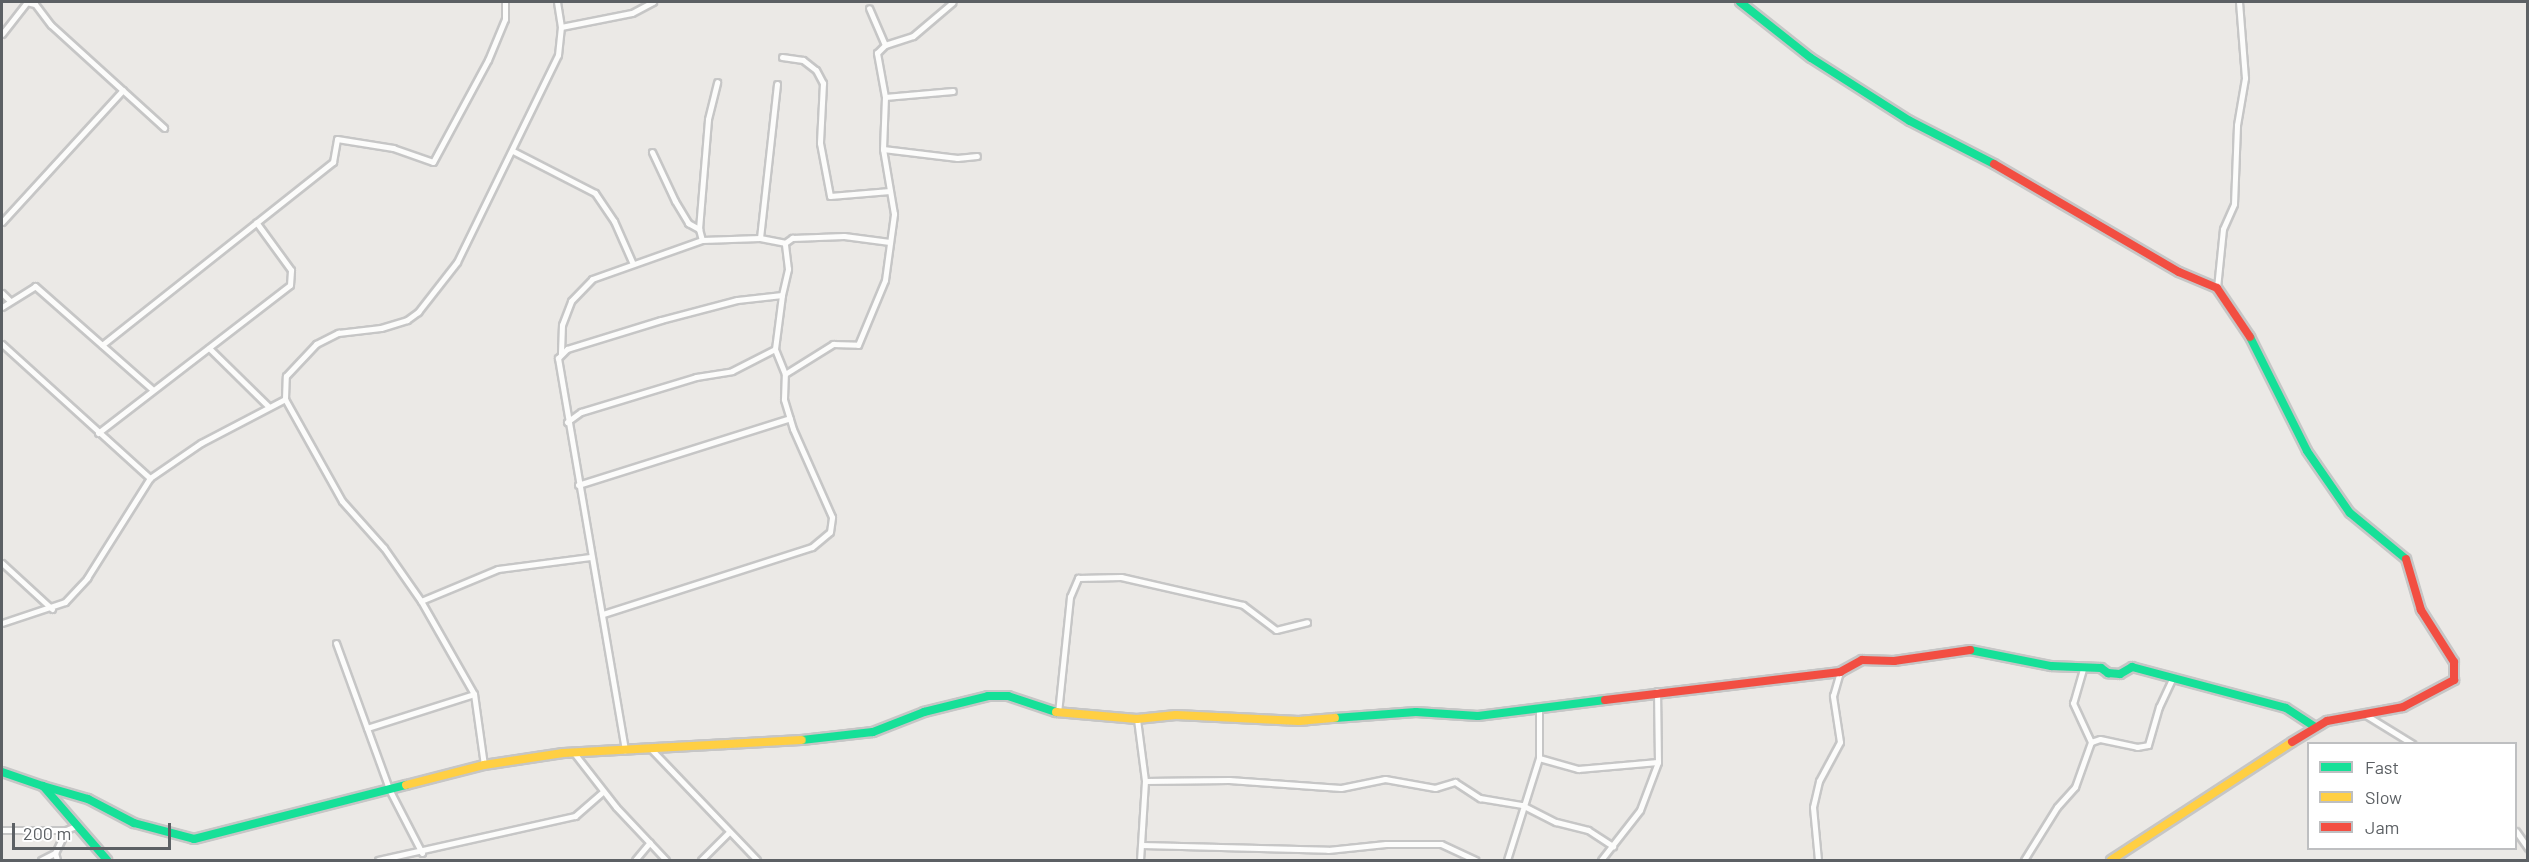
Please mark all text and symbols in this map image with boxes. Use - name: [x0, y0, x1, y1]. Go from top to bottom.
- legend: [2307, 742, 2517, 850]
- text: Fast: [2365, 756, 2399, 778]
- text: Slow: [2365, 786, 2402, 808]
- scale bar: [15, 811, 174, 849]
- text: Jam: [2365, 816, 2399, 838]
- text: 200 m: [23, 822, 71, 844]

